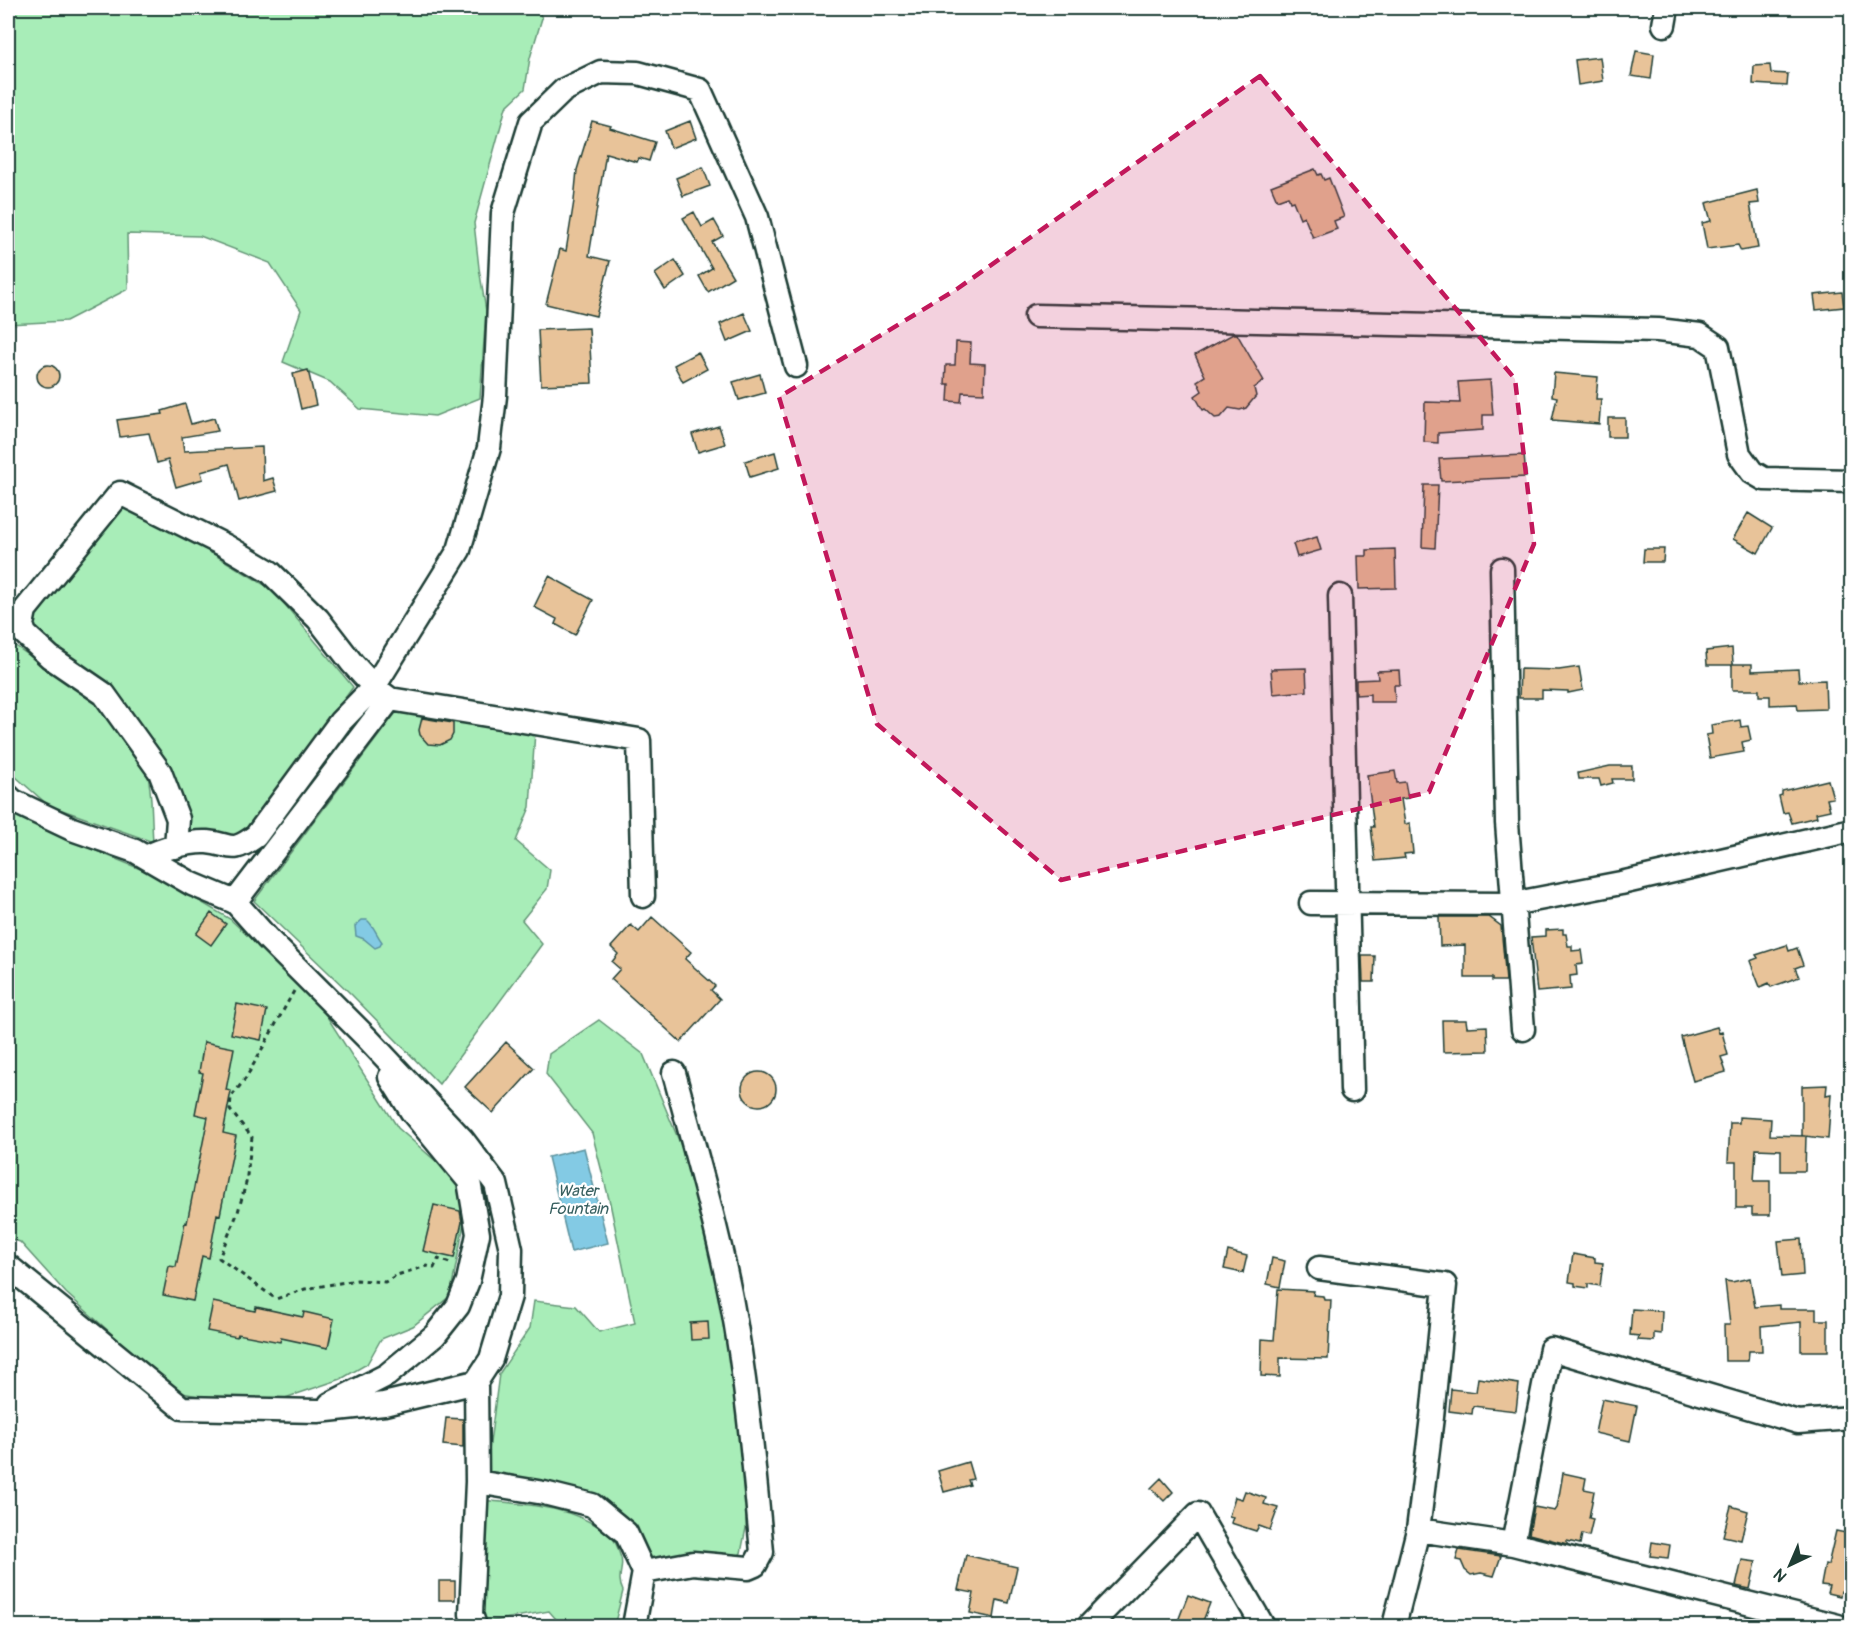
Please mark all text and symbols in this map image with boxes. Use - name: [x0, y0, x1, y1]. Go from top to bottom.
- water label: Water Fountain: [548, 1181, 609, 1219]
- north arrow: [1760, 1535, 1820, 1595]
- text: N: [1769, 1564, 1791, 1586]

